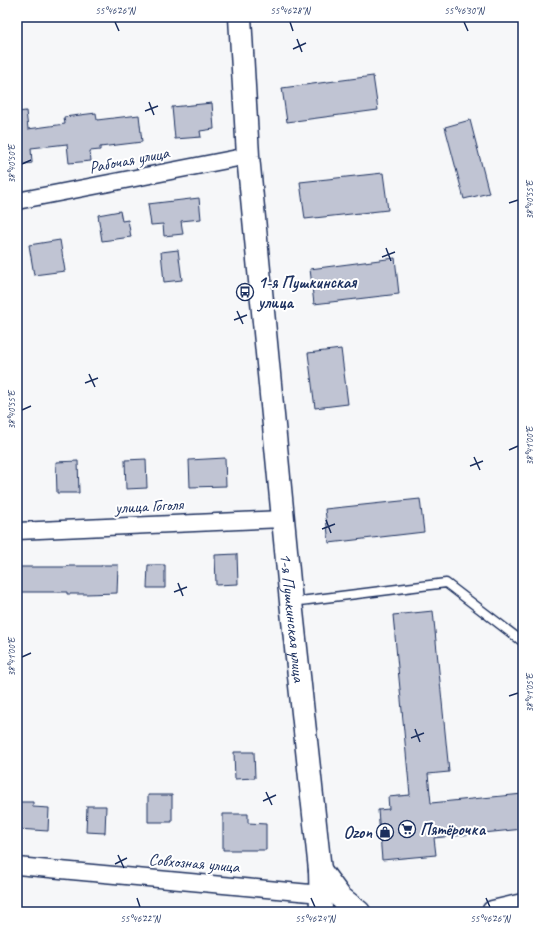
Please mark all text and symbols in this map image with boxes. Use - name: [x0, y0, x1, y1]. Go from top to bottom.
- text: 55°46'26"N: [95, 4, 137, 17]
- text: 55°46'28"N: [270, 4, 312, 17]
- text: 55°46'30"N: [444, 4, 486, 17]
- street label: Рабочая улица: [87, 142, 172, 178]
- text: 38°40'50"E: [5, 143, 18, 183]
- text: 38°40'55"E: [523, 179, 536, 219]
- place label: 1-я Пушкинская улица: [256, 272, 357, 313]
- bus stop icon: 1-я Пушкинская улица: [235, 282, 255, 302]
- text: 38°40'55"E: [5, 389, 18, 429]
- text: 38°41'00"E: [523, 425, 536, 465]
- street label: улица Гоголя: [114, 494, 185, 518]
- street label: 1-я Пушкинская улица: [276, 552, 310, 684]
- text: 38°41'00"E: [5, 636, 18, 676]
- text: 38°41'05"E: [523, 672, 536, 712]
- supermarket icon: Пятёрочка: [397, 819, 417, 839]
- place label: Пятёрочка: [420, 819, 487, 840]
- place label: Ozon: [344, 822, 373, 843]
- shop icon: Ozon: [375, 822, 395, 842]
- street label: Совхозная улица: [148, 849, 242, 878]
- text: 55°46'22"N: [120, 912, 162, 925]
- text: 55°46'24"N: [295, 912, 337, 925]
- text: 55°46'26"N: [470, 912, 512, 925]

